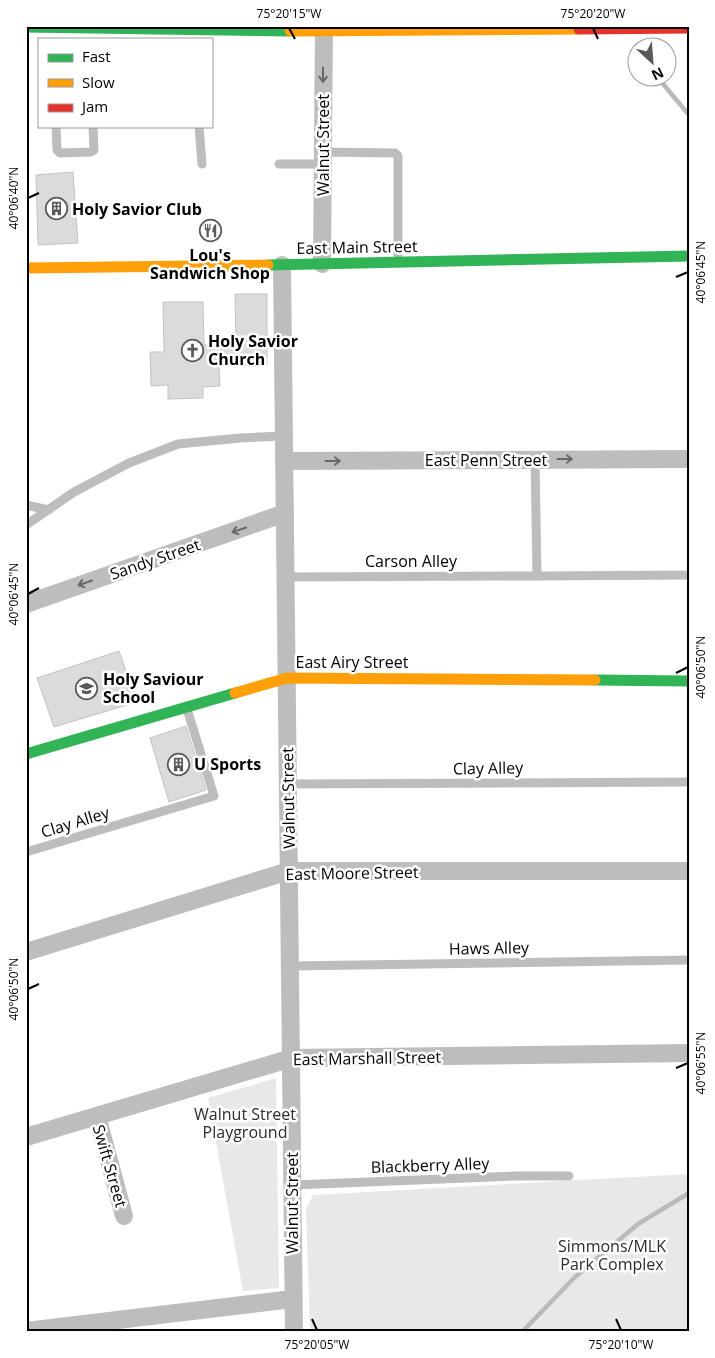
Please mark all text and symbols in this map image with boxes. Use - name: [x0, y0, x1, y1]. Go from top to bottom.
- text: 75°20'15"W: [257, 5, 321, 22]
- text: 75°20'20"W: [561, 5, 625, 22]
- legend: [38, 38, 212, 128]
- north arrow: [628, 38, 678, 88]
- text: Fast: [82, 46, 111, 66]
- text: N: [649, 63, 667, 85]
- one-way arrow: [318, 66, 328, 83]
- text: Slow: [82, 72, 115, 92]
- street label: Walnut Street: [312, 94, 334, 196]
- text: Jam: [80, 96, 108, 116]
- text: 40°06'40"N: [5, 167, 22, 229]
- building icon: Holy Savior Club: [44, 197, 68, 221]
- place label: Holy Savior Club: [72, 198, 202, 220]
- restaurant icon: Lou's Sandwich Shop: [198, 219, 222, 243]
- street label: East Main Street: [296, 235, 418, 259]
- text: 40°06'45"N: [692, 241, 709, 303]
- place label: Lou's Sandwich Shop: [150, 244, 270, 284]
- place label: Holy Savior Church: [208, 330, 298, 370]
- church icon: Holy Savior Church: [180, 338, 204, 362]
- street label: East Penn Street: [425, 449, 547, 471]
- one-way arrow: [556, 454, 573, 464]
- one-way arrow: [324, 456, 340, 466]
- one-way arrow: [231, 525, 247, 535]
- street label: Sandy Street: [107, 533, 203, 585]
- street label: Carson Alley: [365, 550, 458, 572]
- text: 40°06'45"N: [5, 563, 22, 625]
- one-way arrow: [78, 579, 94, 588]
- text: 40°06'50"N: [692, 636, 709, 698]
- street label: East Airy Street: [296, 651, 409, 673]
- place label: Holy Saviour School: [103, 668, 203, 708]
- school or university icon: Holy Saviour School: [75, 676, 99, 700]
- street label: Walnut Street: [276, 747, 300, 849]
- building icon: U Sports: [166, 752, 190, 776]
- place label: U Sports: [194, 753, 261, 775]
- street label: Clay Alley: [453, 756, 524, 780]
- street label: Clay Alley: [38, 801, 113, 843]
- street label: East Moore Street: [285, 861, 419, 885]
- street label: Haws Alley: [449, 936, 530, 960]
- text: 40°06'50"N: [5, 958, 22, 1020]
- text: 40°06'55"N: [692, 1032, 709, 1094]
- street label: East Marshall Street: [293, 1046, 442, 1070]
- park label: Walnut Street Playground: [194, 1103, 296, 1143]
- street label: Swift Street: [88, 1122, 132, 1210]
- street label: Walnut Street: [281, 1152, 303, 1254]
- street label: Blackberry Alley: [370, 1152, 491, 1178]
- park label: Simmons/MLK Park Complex: [558, 1235, 666, 1275]
- text: 75°20'05"W: [285, 1336, 349, 1353]
- text: 75°20'10"W: [589, 1336, 653, 1353]

